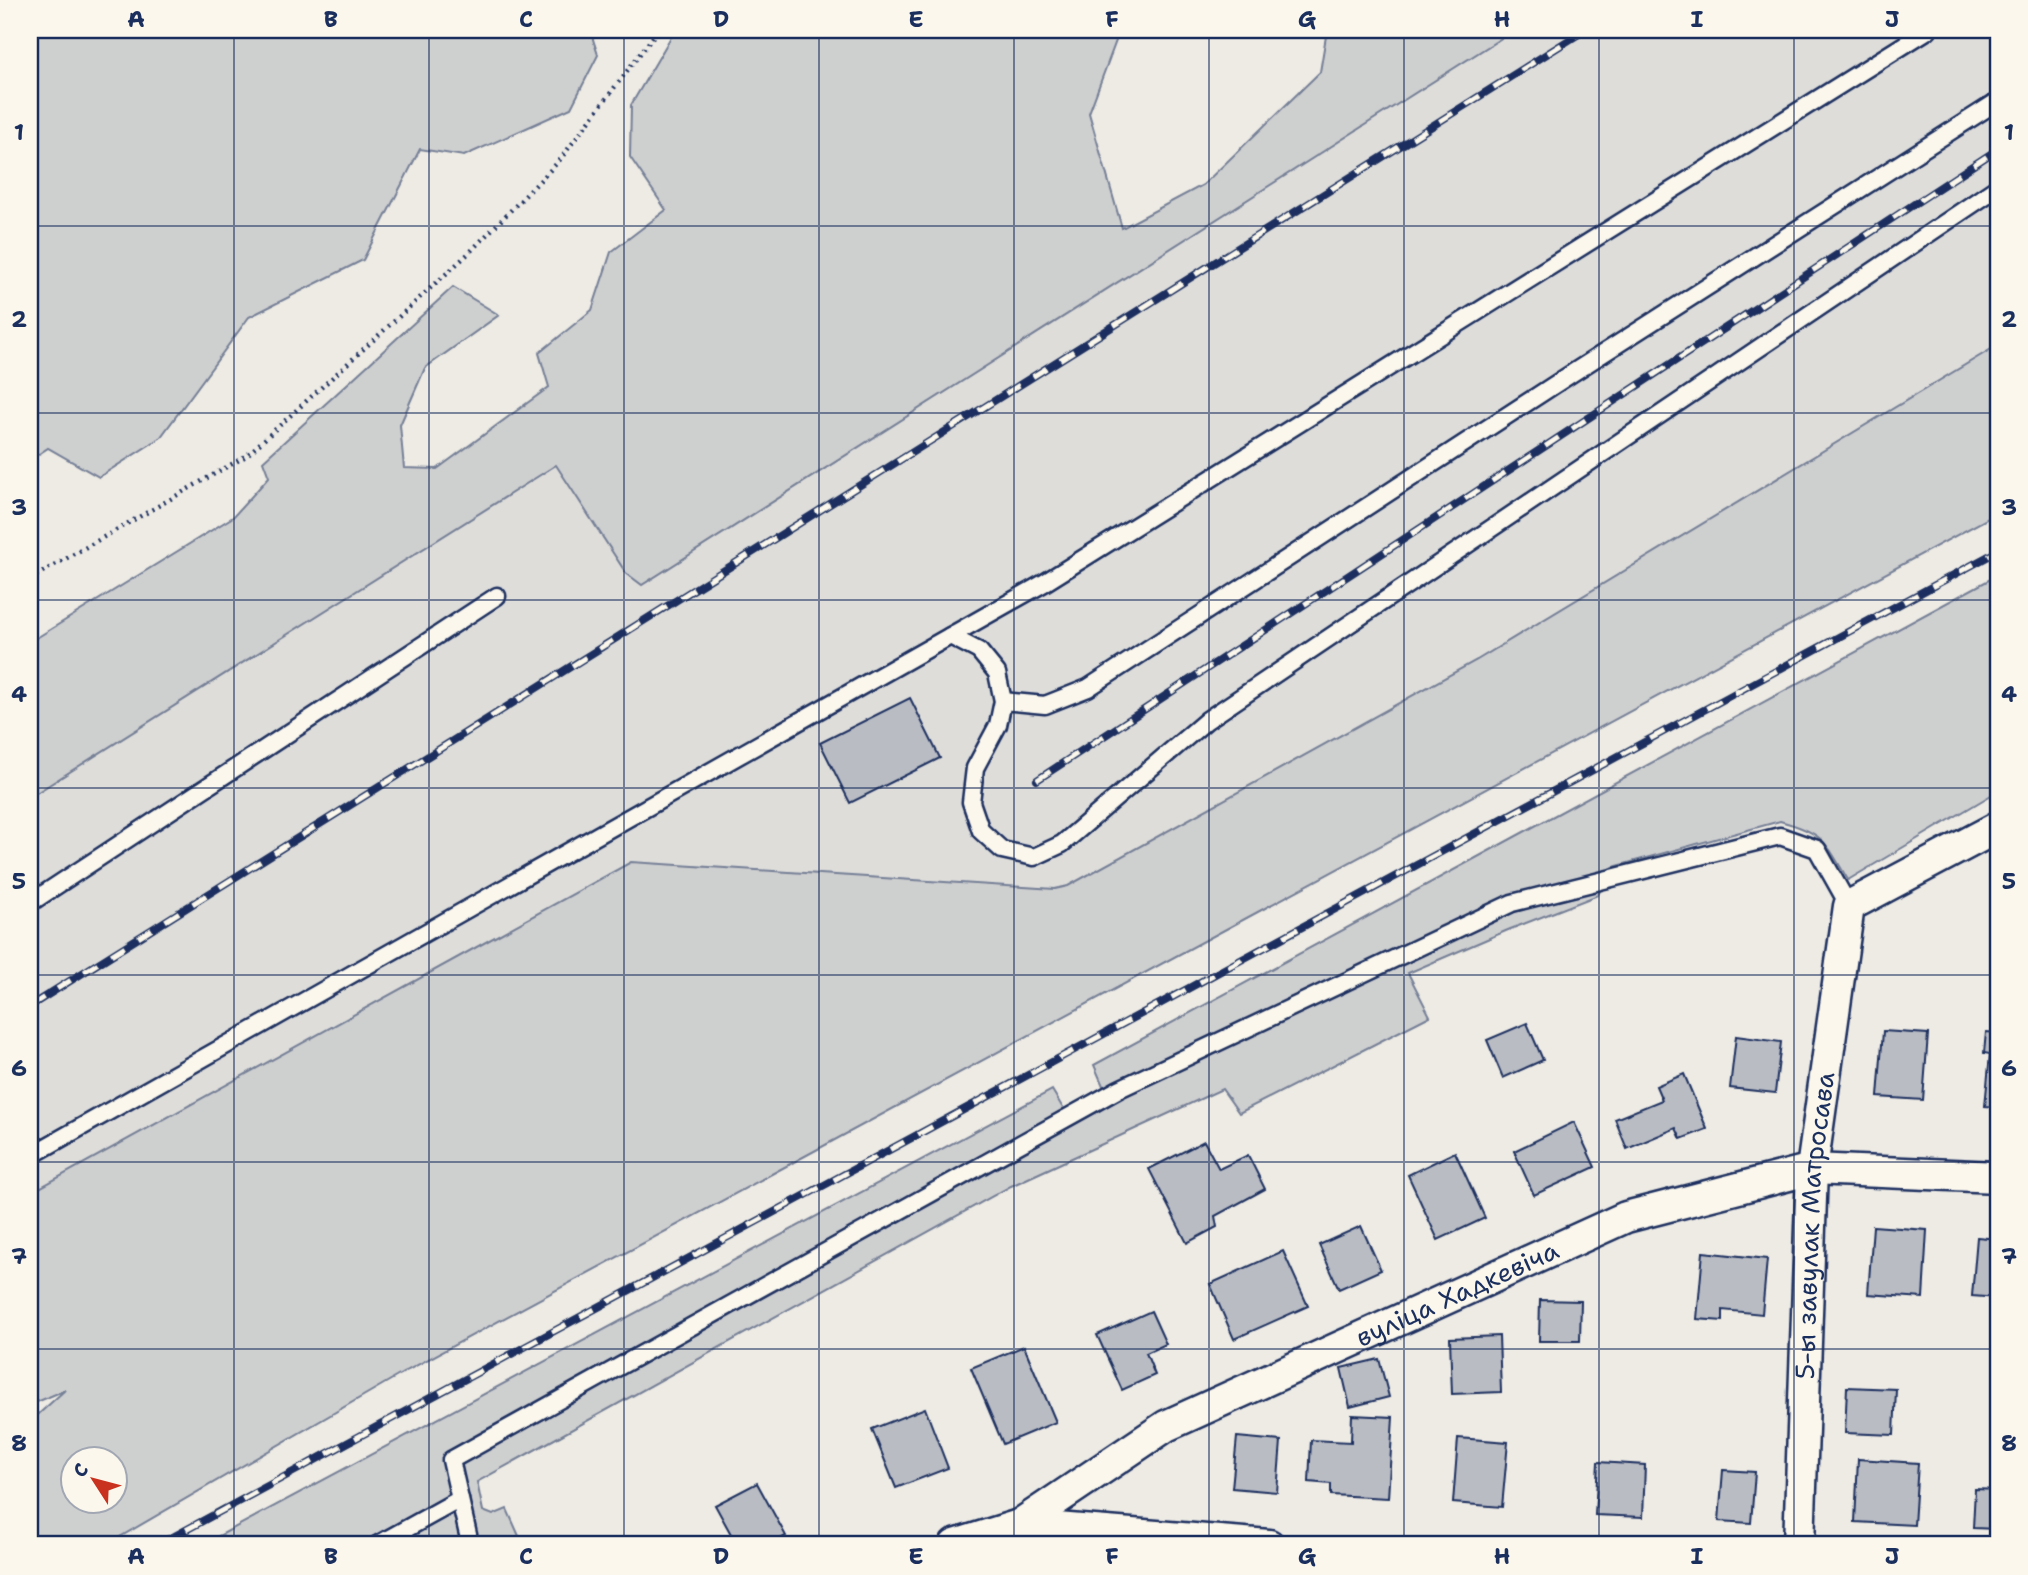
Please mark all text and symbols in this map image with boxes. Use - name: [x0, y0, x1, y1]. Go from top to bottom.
- text: A: [127, 4, 145, 34]
- text: B: [324, 4, 338, 34]
- text: C: [519, 4, 533, 34]
- text: D: [713, 4, 729, 34]
- text: E: [908, 4, 924, 34]
- text: F: [1105, 4, 1119, 34]
- text: G: [1298, 4, 1317, 34]
- text: H: [1494, 4, 1510, 34]
- text: I: [1691, 4, 1704, 34]
- text: J: [1885, 4, 1899, 34]
- text: 1: [14, 117, 24, 147]
- text: 1: [2004, 117, 2014, 147]
- text: 2: [11, 304, 27, 334]
- text: 2: [2001, 304, 2017, 334]
- text: 3: [11, 492, 27, 522]
- text: 3: [2001, 492, 2017, 522]
- text: 4: [11, 679, 27, 709]
- text: 4: [2001, 679, 2017, 709]
- text: 5: [12, 866, 26, 896]
- text: 5: [2002, 866, 2016, 896]
- text: 6: [11, 1053, 27, 1083]
- text: 6: [2001, 1053, 2017, 1083]
- street label: 5-ы завулак Матросава: [1787, 1069, 1843, 1380]
- street label: вуліца Хадкевіча: [1350, 1232, 1564, 1355]
- text: 7: [11, 1241, 27, 1271]
- text: 7: [2001, 1241, 2017, 1271]
- text: 8: [11, 1428, 27, 1458]
- text: 8: [2001, 1428, 2017, 1458]
- north arrow: [60, 1446, 130, 1516]
- text: С: [67, 1458, 94, 1482]
- text: A: [127, 1541, 145, 1571]
- text: B: [324, 1541, 338, 1571]
- text: C: [519, 1541, 533, 1571]
- text: D: [713, 1541, 729, 1571]
- text: E: [908, 1541, 924, 1571]
- text: F: [1105, 1541, 1119, 1571]
- text: G: [1298, 1541, 1317, 1571]
- text: H: [1494, 1541, 1510, 1571]
- text: I: [1691, 1541, 1704, 1571]
- text: J: [1885, 1541, 1899, 1571]

